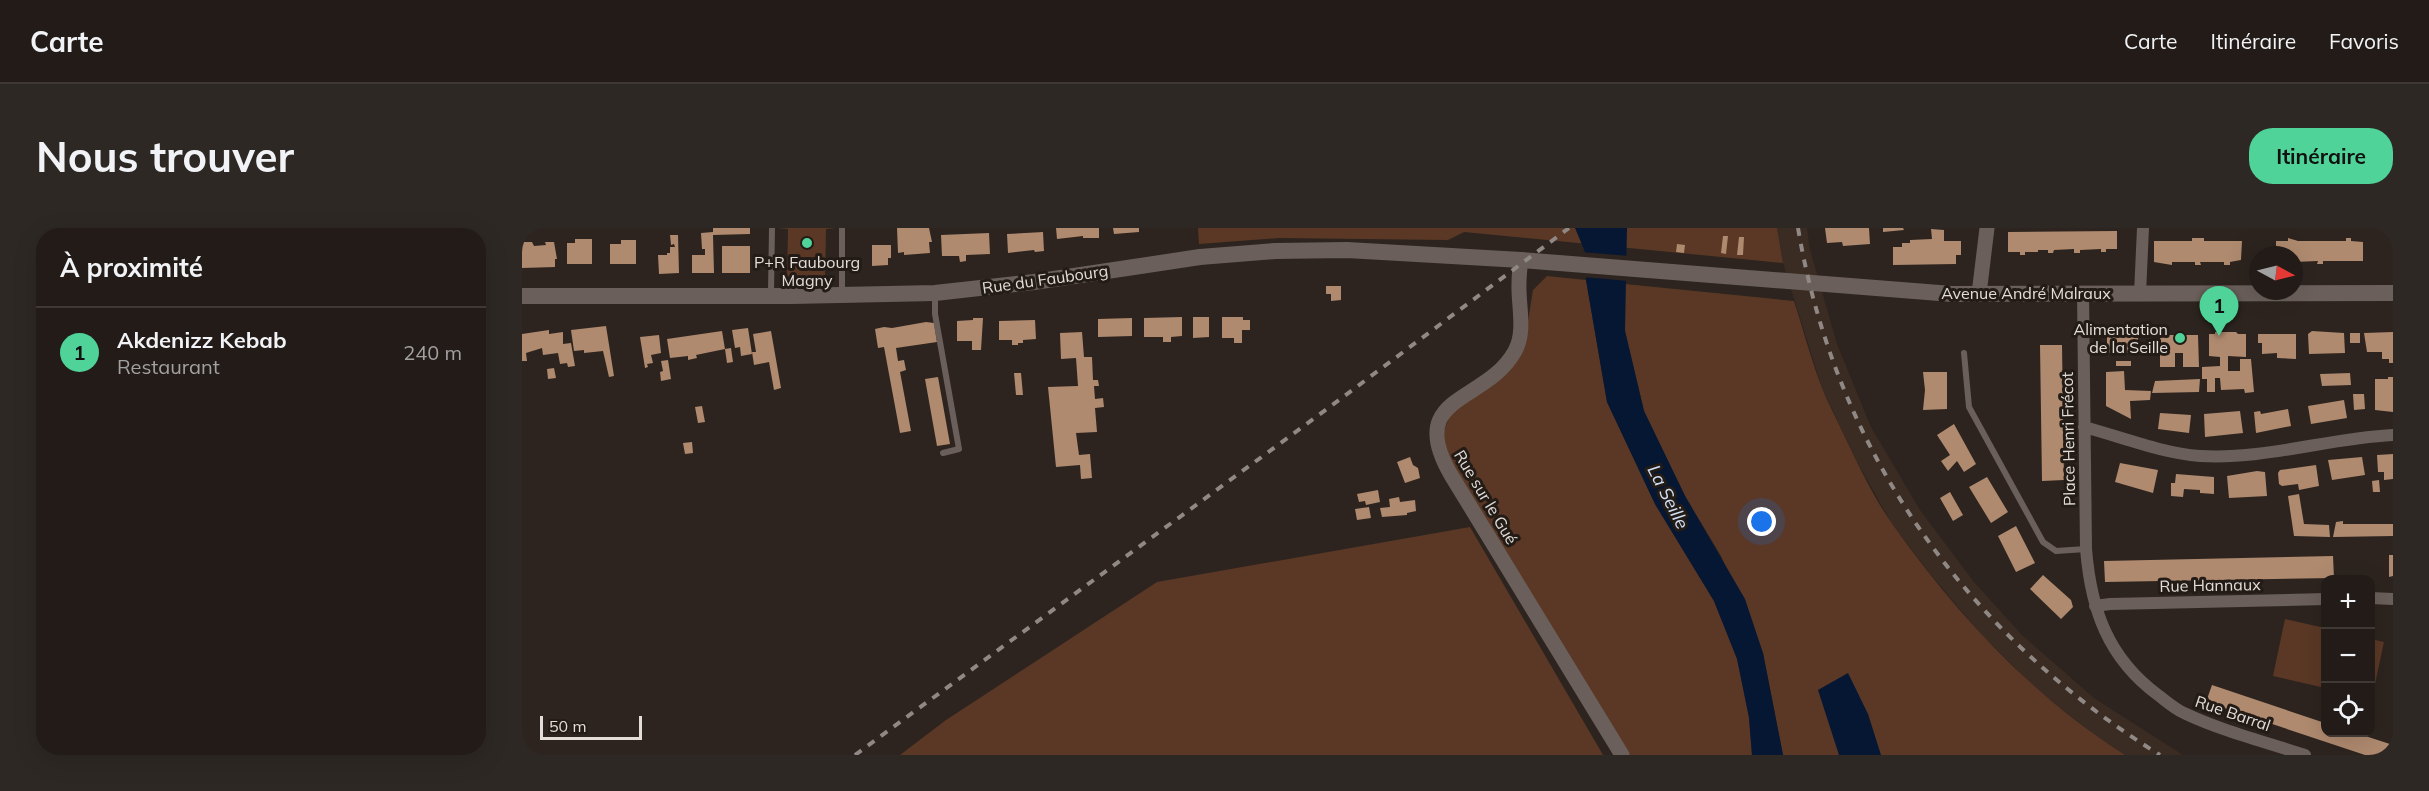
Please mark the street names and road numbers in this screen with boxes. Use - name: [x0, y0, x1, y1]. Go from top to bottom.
- street label: Rue du Faubourg: [981, 260, 1109, 298]
- street label: Avenue André Malraux: [1941, 283, 2111, 303]
- street label: Place Henri Frécot: [2057, 371, 2079, 506]
- street label: Rue sur le Gué: [1450, 446, 1522, 548]
- street label: Rue Hannaux: [2159, 574, 2261, 596]
- street label: Rue Barral: [2193, 691, 2273, 735]

